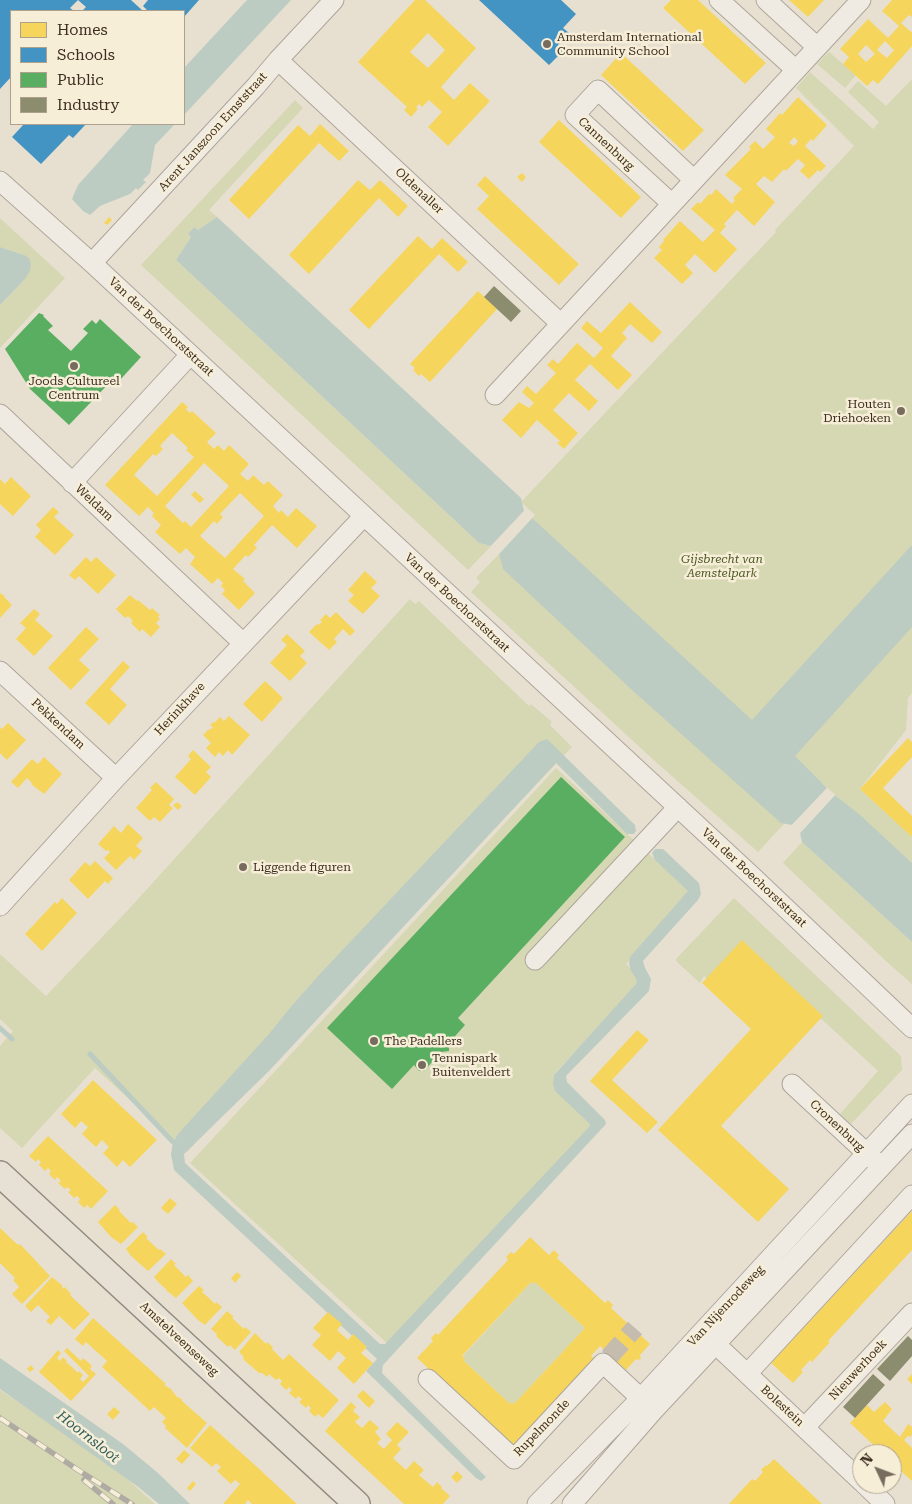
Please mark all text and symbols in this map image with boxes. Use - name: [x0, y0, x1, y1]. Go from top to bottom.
- legend: [10, 10, 185, 125]
- text: Homes: [57, 21, 108, 39]
- place label: Amsterdam International Community School: [557, 30, 702, 58]
- marker: Amsterdam International Community School: [541, 38, 553, 50]
- text: Schools: [57, 46, 115, 64]
- street label: Arent Janszoon Ernststraat: [156, 69, 270, 195]
- text: Public: [57, 71, 104, 89]
- text: Industry: [57, 96, 119, 114]
- street label: Cannenburg: [575, 114, 637, 174]
- street label: Oldenaller: [392, 165, 446, 217]
- street label: Van der Boechorststraat: [105, 275, 217, 379]
- marker: Joods Cultureel Centrum: [68, 360, 80, 372]
- place label: Joods Cultureel Centrum: [28, 374, 120, 402]
- place label: Houten Driehoeken: [823, 397, 891, 425]
- marker: Houten Driehoeken: [895, 405, 907, 417]
- street label: Weldam: [72, 482, 116, 524]
- street label: Van der Boechorststraat: [401, 551, 513, 655]
- park label: Gijsbrecht van Aemstelpark: [681, 552, 763, 580]
- street label: Herinkhave: [152, 679, 208, 739]
- street label: Pekkendam: [28, 696, 88, 752]
- street label: Van der Boechorststraat: [698, 826, 810, 930]
- place label: Liggende figuren: [253, 860, 351, 874]
- marker: Liggende figuren: [237, 861, 249, 873]
- place label: The Padellers: [384, 1034, 462, 1048]
- marker: The Padellers: [368, 1035, 380, 1047]
- place label: Tennispark Buitenveldert: [432, 1051, 511, 1079]
- marker: Tennispark Buitenveldert: [416, 1059, 428, 1071]
- street label: Cronenburg: [807, 1097, 867, 1155]
- street label: Van Nijenrodeweg: [685, 1262, 767, 1350]
- street label: Amstelveenseweg: [137, 1299, 221, 1379]
- street label: Nieuwerhoek: [826, 1337, 890, 1403]
- street label: Bolestein: [757, 1382, 807, 1430]
- street label: Rupelmonde: [511, 1396, 573, 1460]
- water label: Hoornsloot: [53, 1407, 123, 1467]
- north arrow: [852, 1444, 902, 1494]
- text: N: [857, 1450, 876, 1469]

